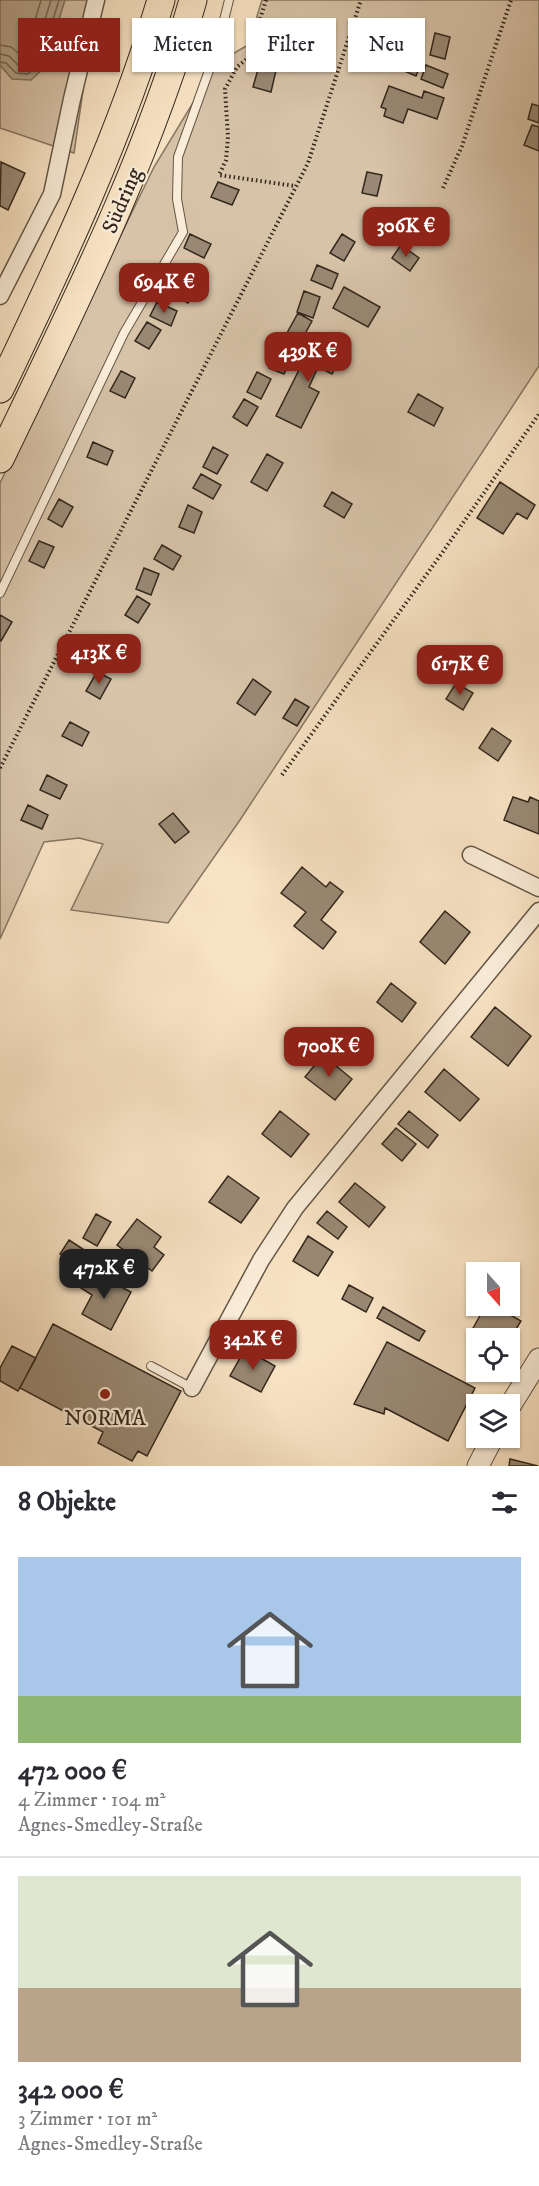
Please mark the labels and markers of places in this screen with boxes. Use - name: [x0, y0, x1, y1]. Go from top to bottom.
- pin: 306K €: [357, 207, 455, 258]
- pin: 694K €: [115, 263, 213, 314]
- pin: 439K €: [259, 332, 357, 383]
- pin: 413K €: [50, 634, 148, 685]
- pin: 617K €: [411, 645, 509, 696]
- pin: 700K €: [280, 1027, 378, 1078]
- pin: 472K €: [55, 1249, 153, 1300]
- pin: 342K €: [204, 1320, 302, 1371]
- marker: NORMA: [98, 1387, 112, 1401]
- place label: NORMA: [64, 1405, 147, 1432]

